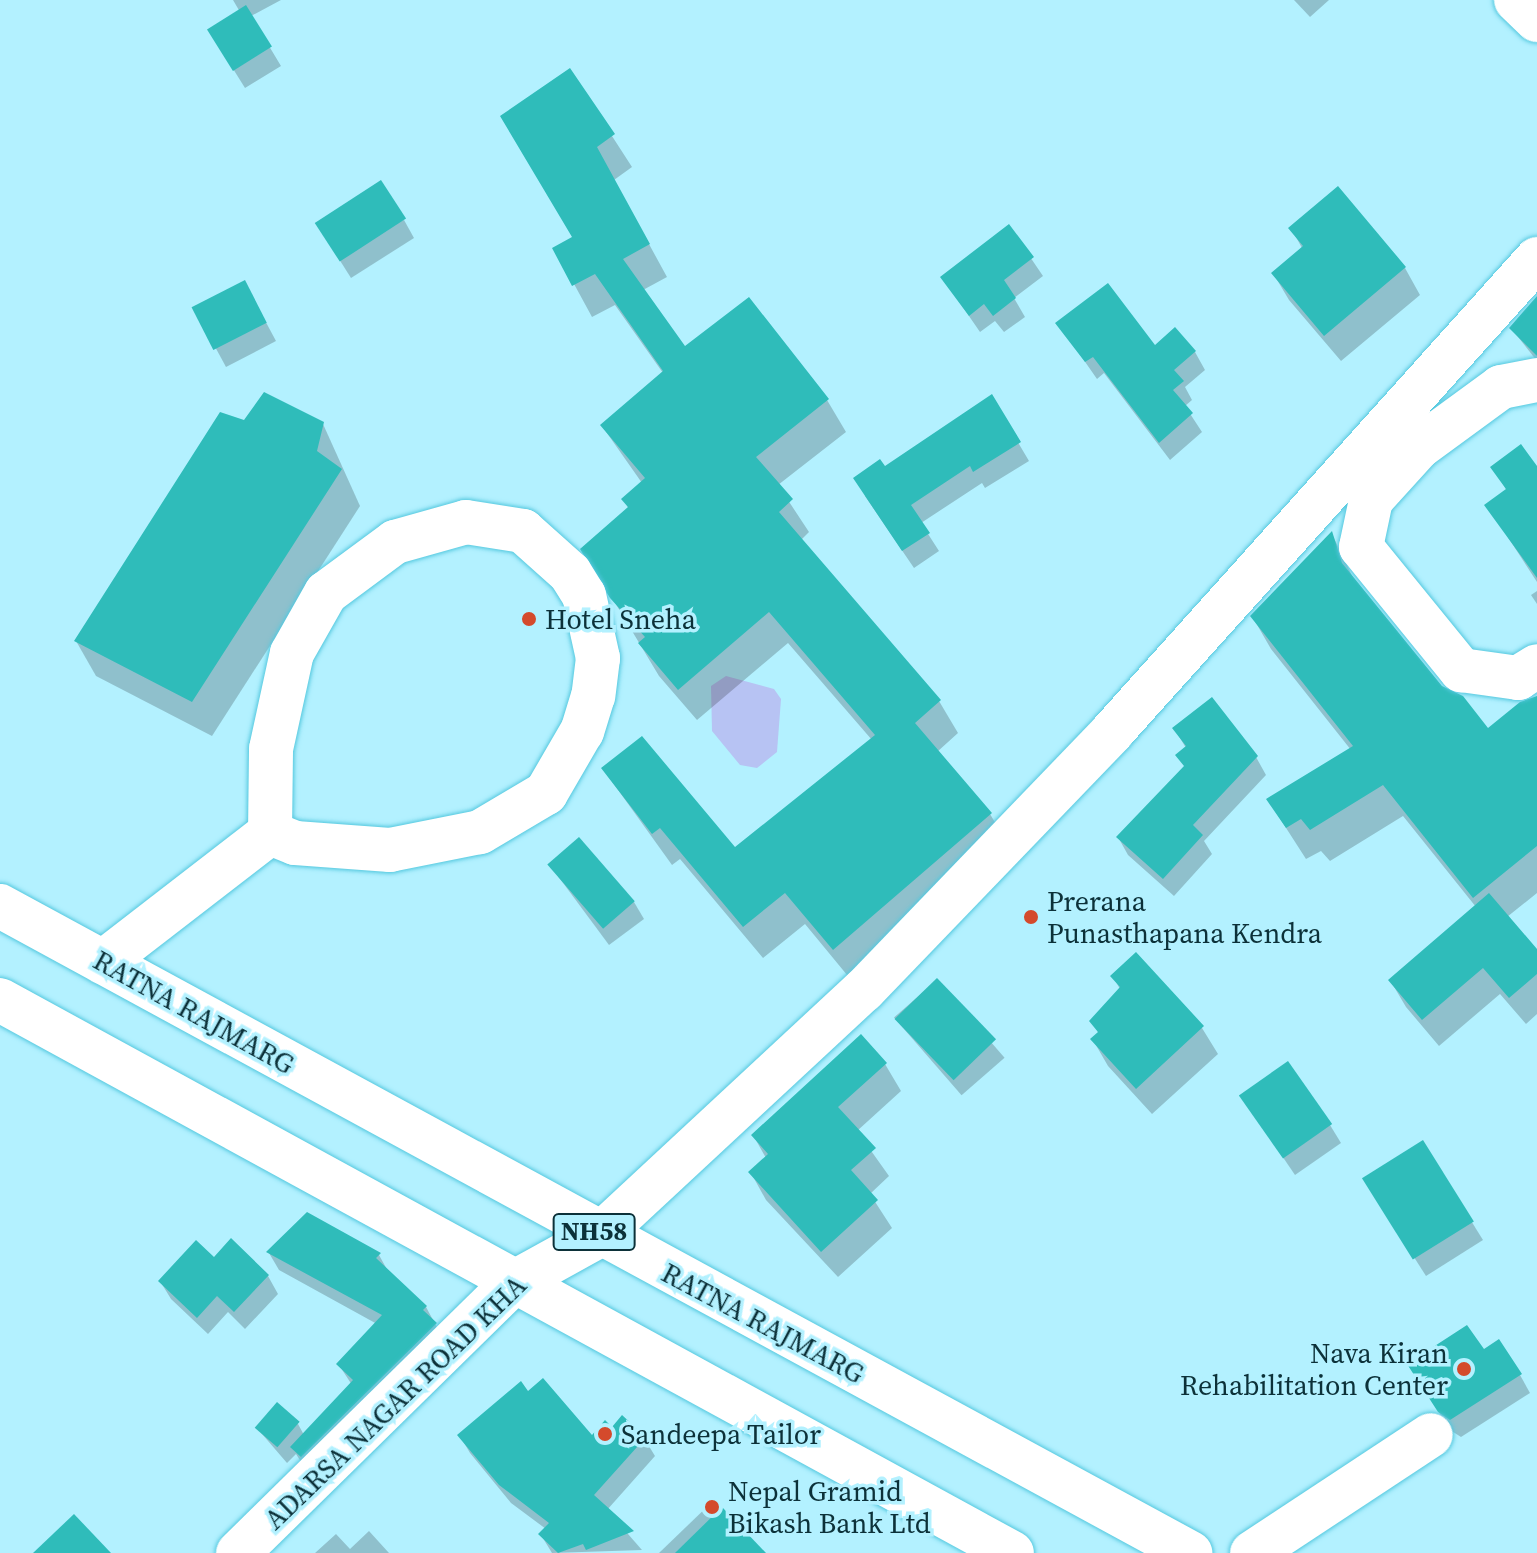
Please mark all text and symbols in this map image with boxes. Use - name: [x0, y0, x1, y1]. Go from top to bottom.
- place label: Hotel Sneha: [545, 602, 696, 636]
- marker: Hotel Sneha: [520, 610, 538, 628]
- place label: Prerana Punasthapana Kendra: [1047, 884, 1322, 950]
- marker: Prerana Punasthapana Kendra: [1022, 908, 1040, 926]
- street label: RATNA RAJMARG: [88, 943, 300, 1081]
- road number: NH58: [552, 1210, 636, 1254]
- street label: RATNA RAJMARG: [656, 1256, 870, 1390]
- street label: ADARSA NAGAR ROAD KHA: [257, 1268, 533, 1536]
- place label: Nava Kiran Rehabilitation Center: [1180, 1336, 1448, 1402]
- marker: Nava Kiran Rehabilitation Center: [1455, 1360, 1473, 1378]
- place label: Sandeepa Tailor: [621, 1417, 822, 1451]
- marker: Sandeepa Tailor: [596, 1425, 614, 1443]
- place label: Nepal Gramid Bikash Bank Ltd: [728, 1474, 931, 1540]
- marker: Nepal Gramid Bikash Bank Ltd: [703, 1498, 721, 1516]

